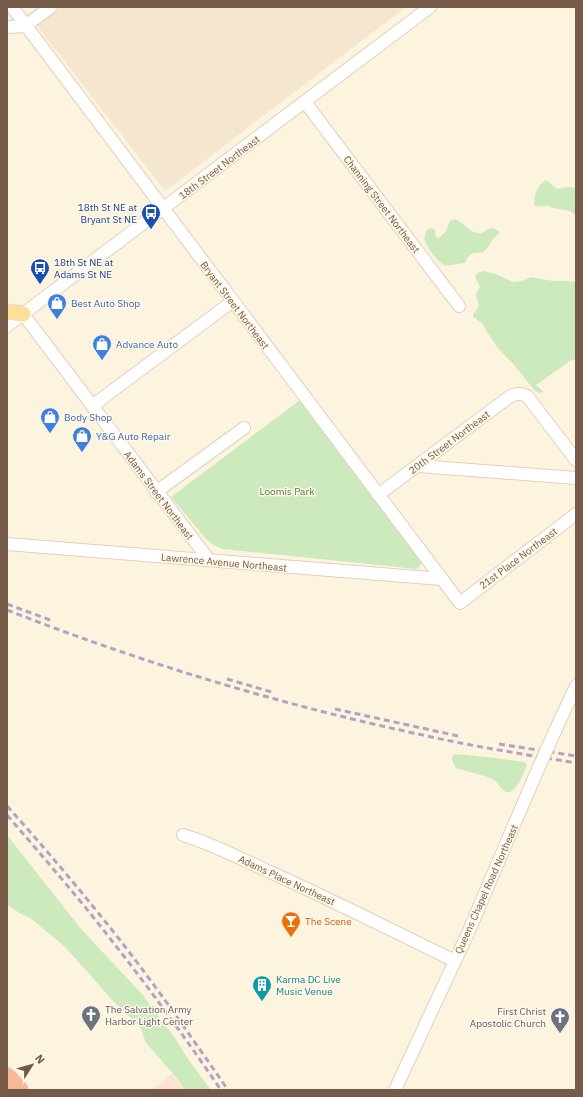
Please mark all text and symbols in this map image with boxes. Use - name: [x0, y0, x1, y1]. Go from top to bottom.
- street label: 18th Street Northeast: [176, 132, 263, 202]
- street label: Channing Street Northeast: [341, 153, 423, 256]
- place label: 18th St NE at Bryant St NE: [78, 201, 137, 226]
- bus stop icon: 18th St NE at Bryant St NE: [140, 202, 162, 230]
- place label: 18th St NE at Adams St NE: [54, 256, 114, 281]
- bus stop icon: 18th St NE at Adams St NE: [29, 257, 51, 285]
- street label: Bryant Street Northeast: [197, 259, 272, 352]
- shop icon: Best Auto Shop: [46, 292, 68, 320]
- place label: Best Auto Shop: [71, 297, 140, 310]
- shop icon: Advance Auto: [91, 333, 113, 361]
- place label: Advance Auto: [116, 338, 178, 351]
- shop icon: Body Shop: [39, 406, 61, 434]
- street label: 20th Street Northeast: [406, 407, 493, 477]
- place label: Body Shop: [64, 411, 112, 424]
- shop icon: Y&G Auto Repair: [71, 425, 93, 453]
- place label: Y&G Auto Repair: [96, 430, 171, 443]
- street label: Adams Street Northeast: [121, 448, 197, 543]
- park label: Loomis Park: [260, 485, 315, 498]
- street label: 21st Place Northeast: [477, 525, 560, 592]
- street label: Lawrence Avenue Northeast: [161, 551, 288, 575]
- street label: Queens Chapel Road Northeast: [452, 822, 521, 956]
- street label: Adams Place Northeast: [236, 852, 338, 909]
- bar icon: The Scene: [280, 910, 302, 938]
- place label: The Scene: [305, 915, 352, 928]
- place label: Karma DC Live Music Venue: [276, 973, 341, 998]
- building icon: Karma DC Live Music Venue: [251, 974, 273, 1002]
- place label: The Salvation Army Harbor Light Center: [105, 1003, 193, 1028]
- church icon: The Salvation Army Harbor Light Center: [80, 1004, 102, 1032]
- place label: First Christ Apostolic Church: [470, 1005, 546, 1030]
- church icon: First Christ Apostolic Church: [549, 1006, 571, 1034]
- north arrow: [12, 1045, 52, 1085]
- text: N: [32, 1052, 48, 1066]

